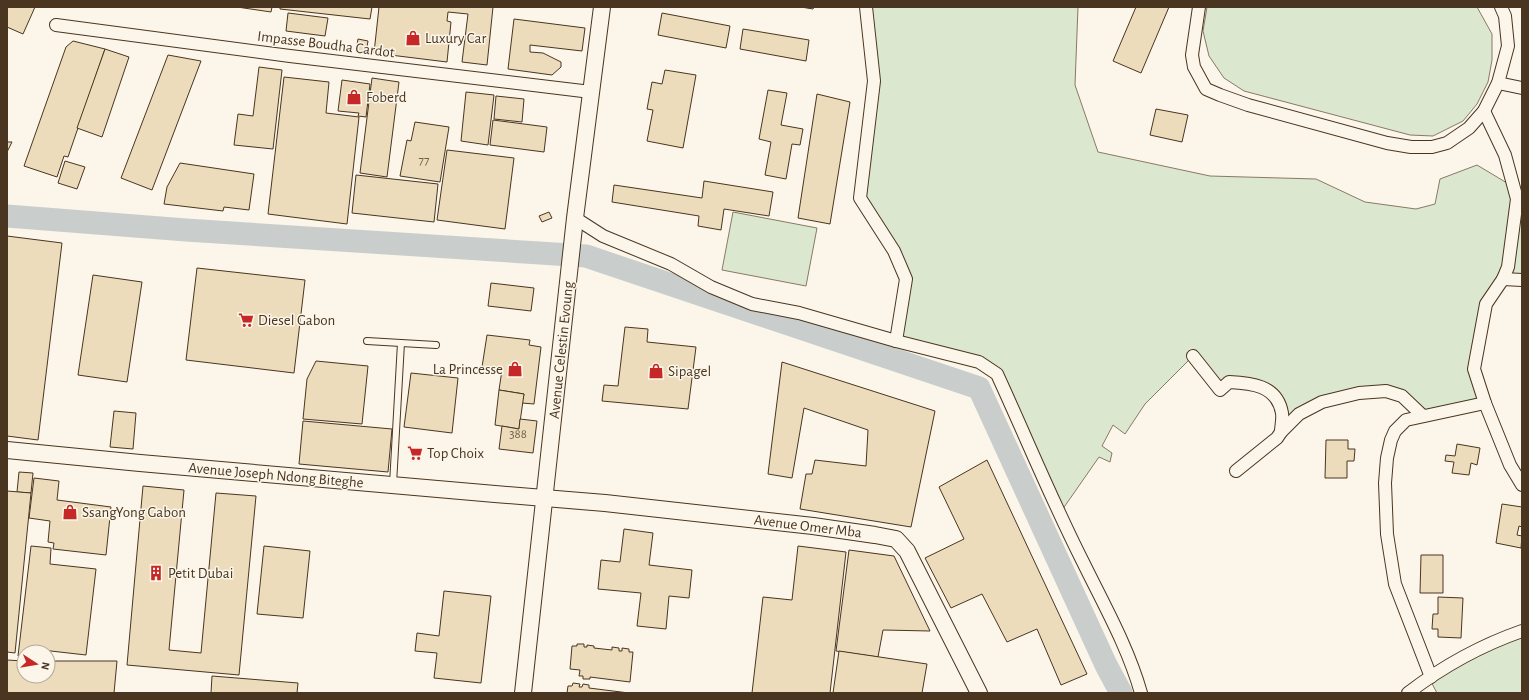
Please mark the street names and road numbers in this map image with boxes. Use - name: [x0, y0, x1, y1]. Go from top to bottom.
- street label: Impasse Boudha Cardot: [256, 29, 396, 60]
- street label: Avenue Celestin Evoung: [547, 280, 576, 420]
- street label: Avenue Joseph Ndong Biteghe: [188, 460, 364, 491]
- street label: Avenue Omer Mba: [753, 512, 863, 541]

